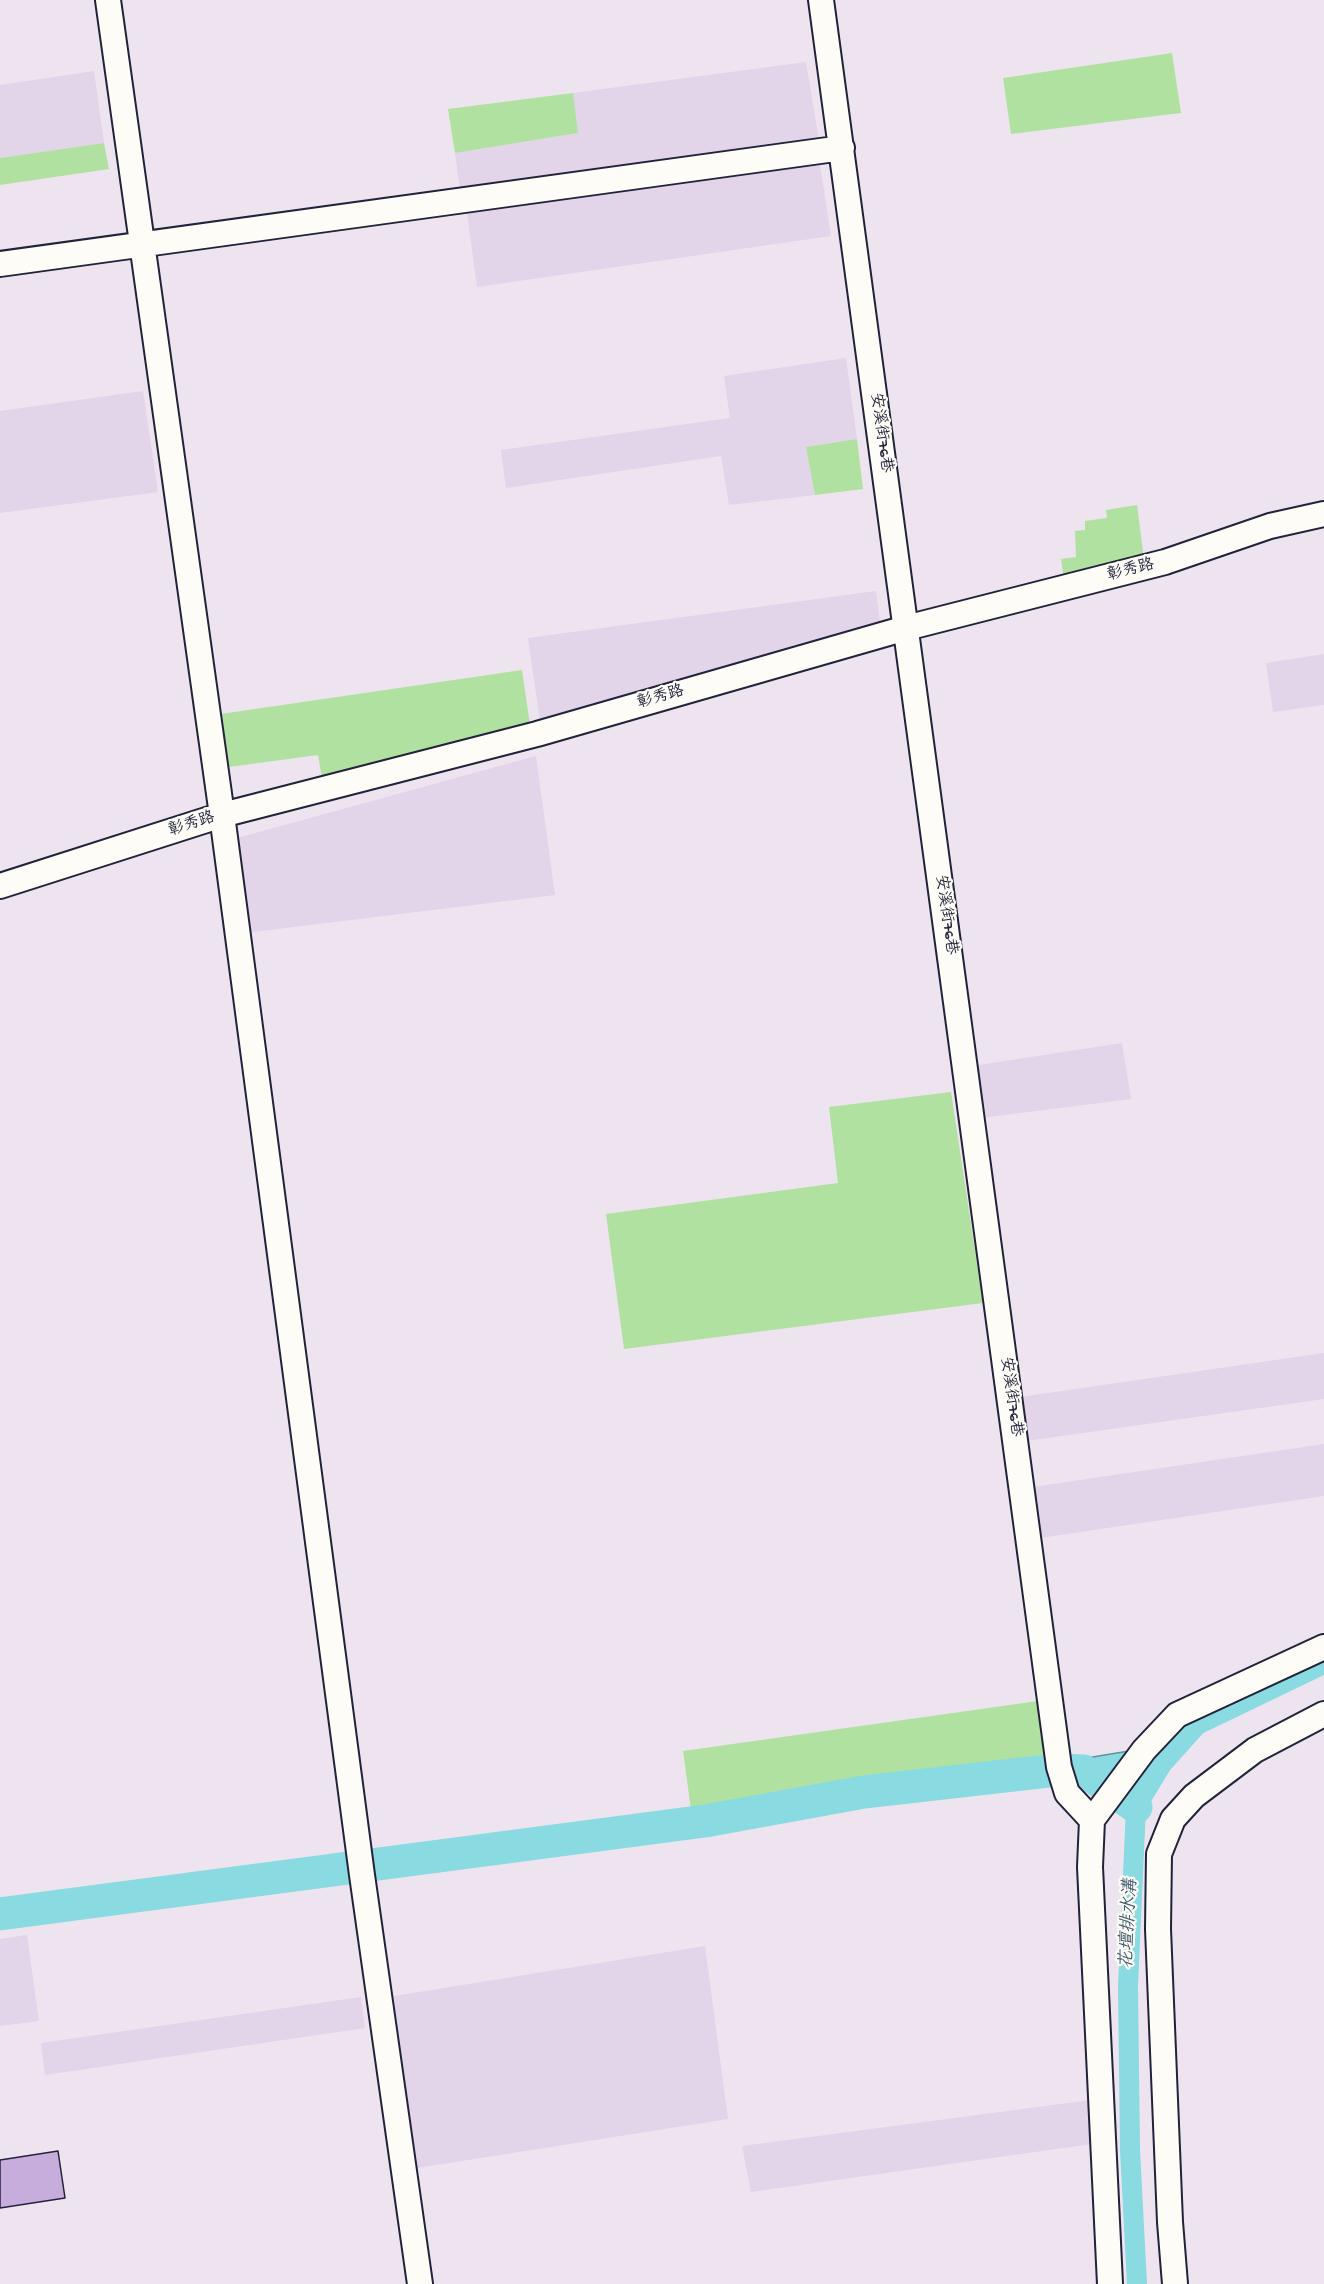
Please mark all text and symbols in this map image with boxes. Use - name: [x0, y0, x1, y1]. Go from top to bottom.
- street label: 安溪街76巷: [865, 392, 895, 474]
- street label: 彰秀路: [1105, 556, 1157, 586]
- street label: 彰秀路: [635, 682, 687, 714]
- street label: 彰秀路: [166, 808, 218, 842]
- street label: 安溪街76巷: [930, 874, 960, 956]
- street label: 安溪街76巷: [995, 1356, 1025, 1438]
- water label: 花壇排水溝: [1117, 1878, 1143, 1970]

